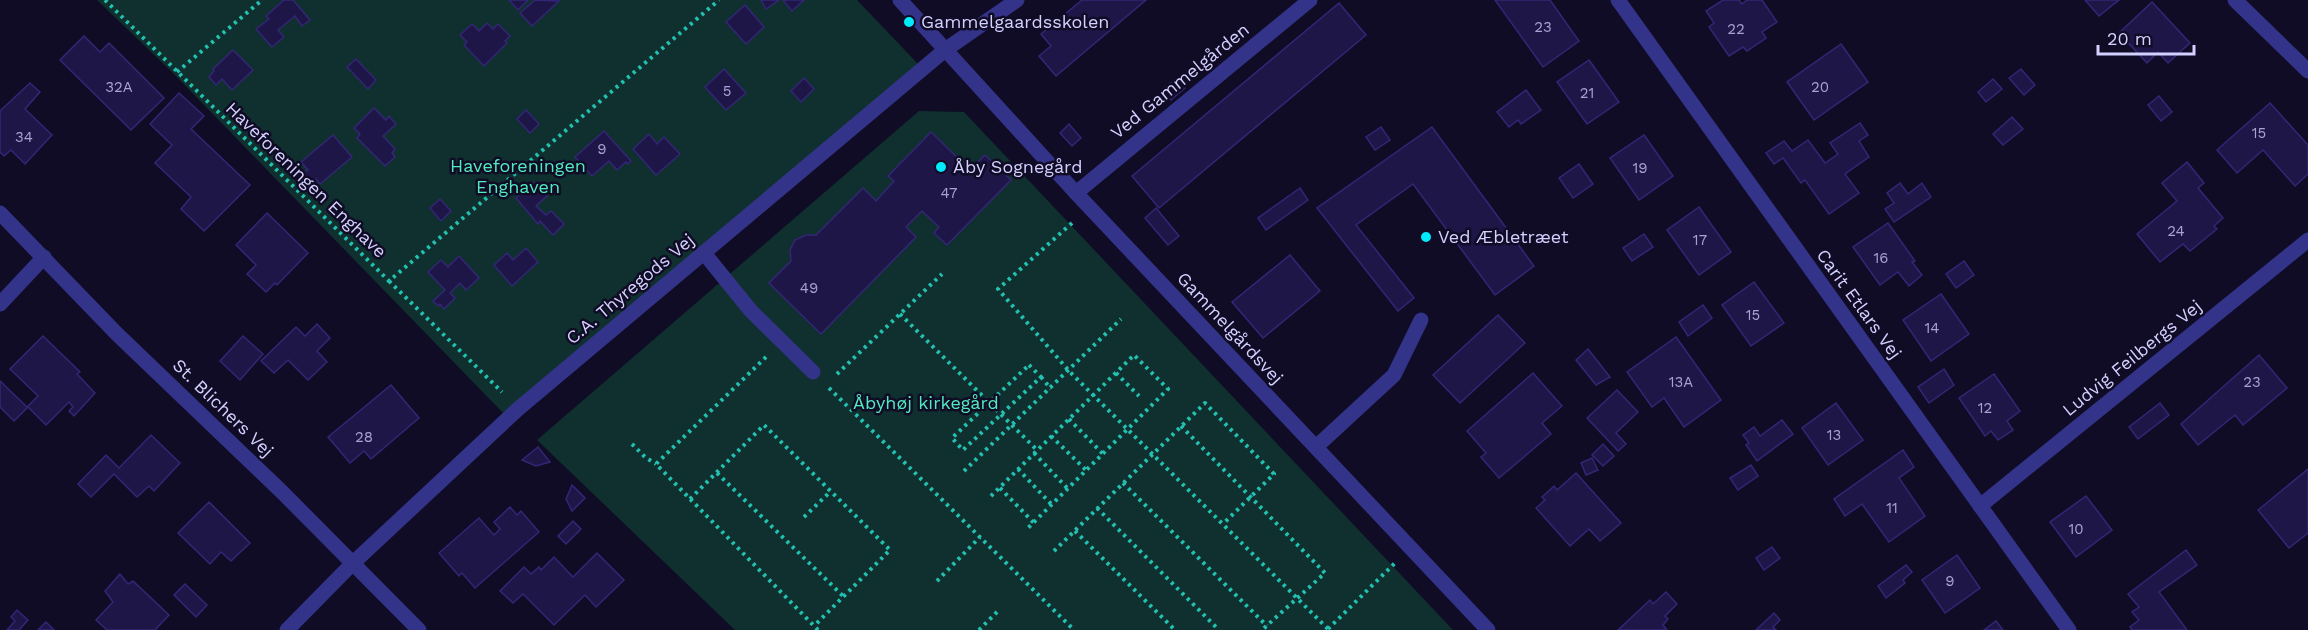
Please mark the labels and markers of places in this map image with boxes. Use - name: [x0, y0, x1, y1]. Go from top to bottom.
- place label: Gammelgaardsskolen: [921, 11, 1109, 32]
- marker: Gammelgaardsskolen: [902, 15, 916, 29]
- place label: Åby Sognegård: [953, 156, 1082, 177]
- marker: Åby Sognegård: [934, 160, 948, 174]
- place label: Ved Æbletræet: [1438, 226, 1569, 247]
- marker: Ved Æbletræet: [1419, 230, 1433, 244]

